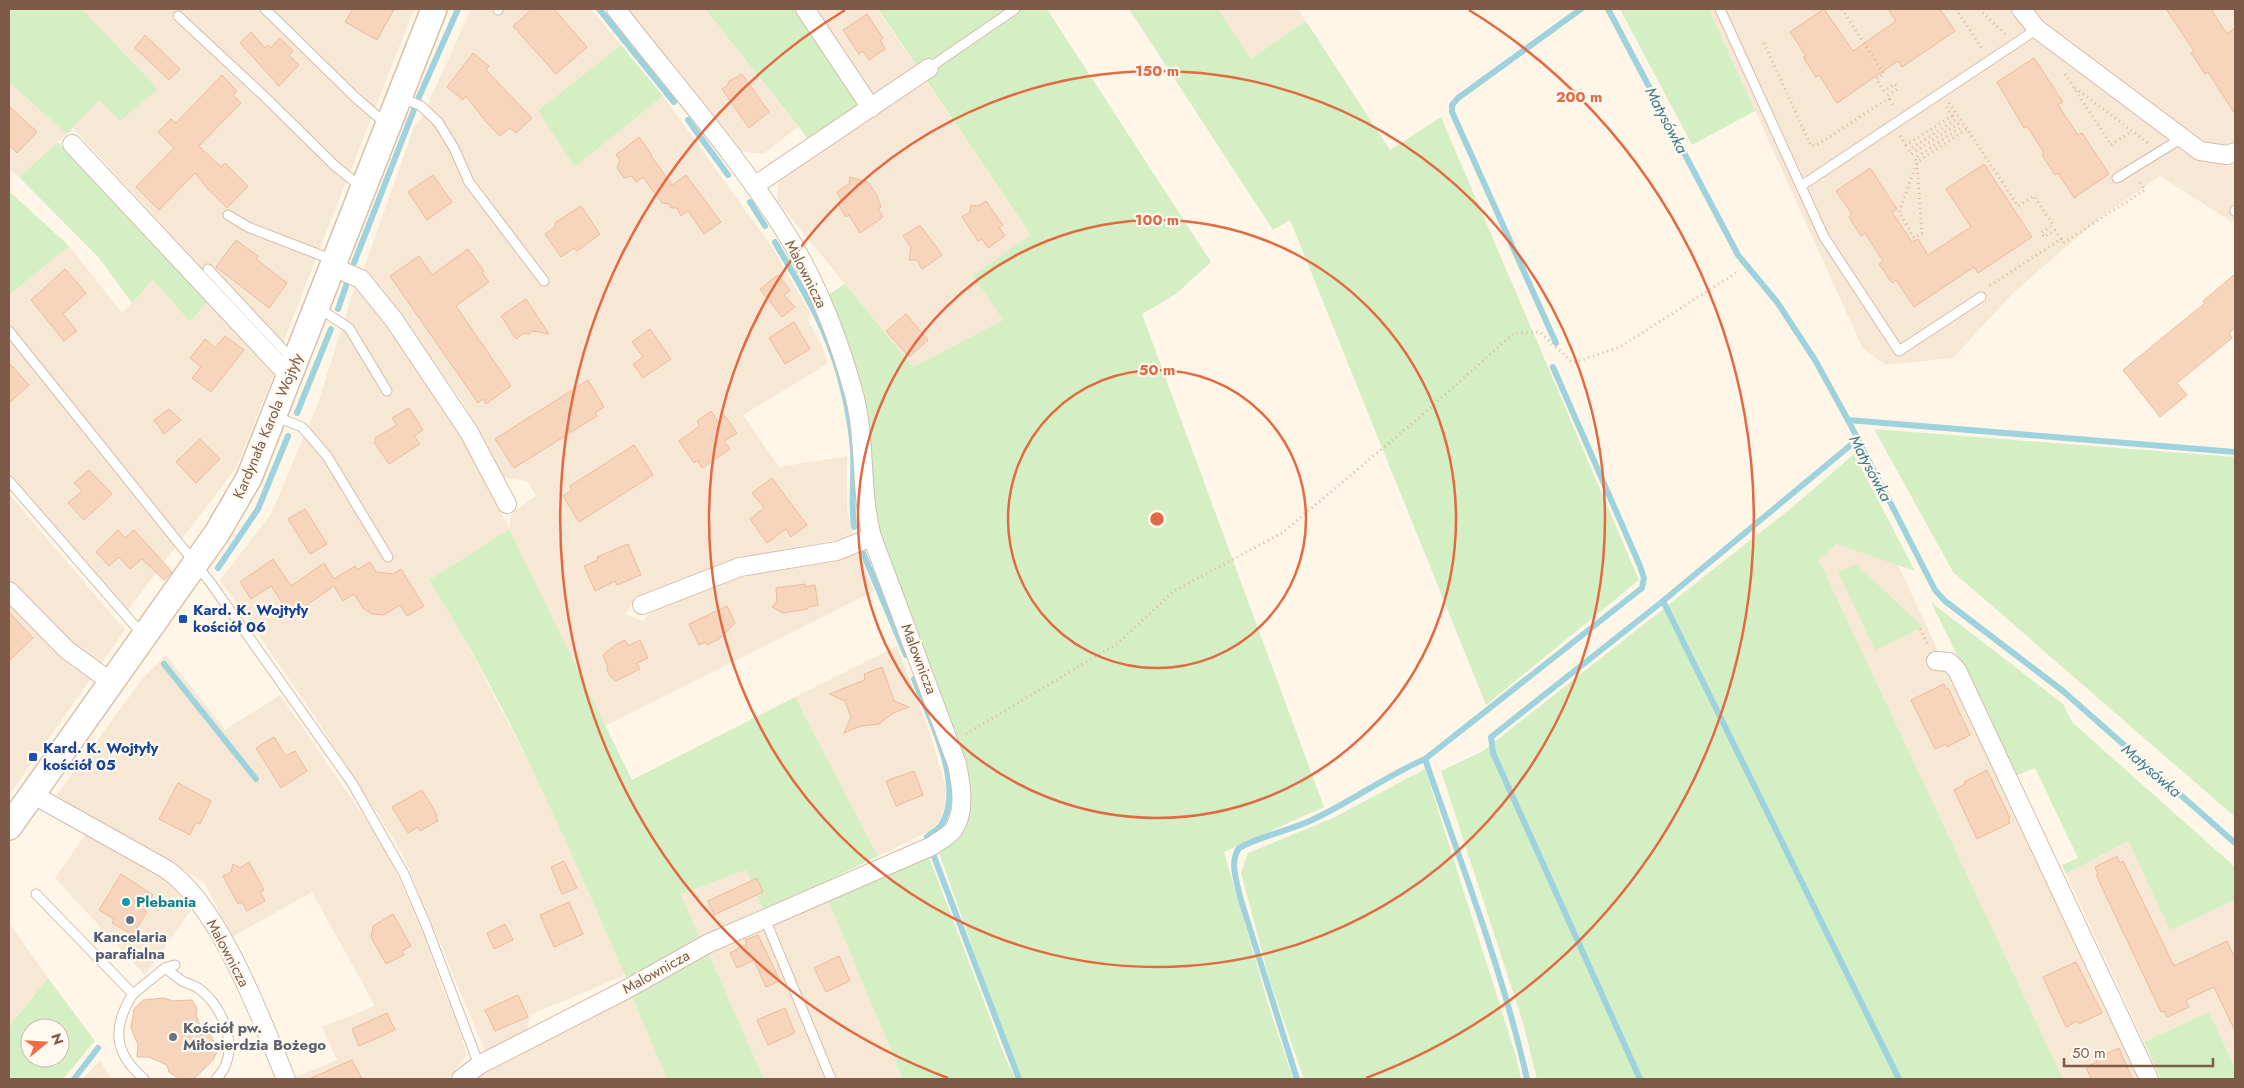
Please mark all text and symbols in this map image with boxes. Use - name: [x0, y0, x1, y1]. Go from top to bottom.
- text: 150 m: [1135, 60, 1179, 82]
- water label: Matysówka: [1639, 83, 1694, 158]
- text: 200 m: [1556, 86, 1602, 108]
- text: 100 m: [1135, 209, 1179, 231]
- street label: Malownicza: [779, 236, 833, 312]
- street label: Kardynała Karola Wojtyły: [227, 350, 309, 502]
- text: 50 m: [1139, 359, 1175, 381]
- water label: Matysówka: [1843, 431, 1898, 506]
- centre of rings: [1148, 510, 1166, 528]
- place label: Kard. K. Wojtyły kościół 06: [193, 599, 308, 638]
- marker: Kard. K. Wojtyły kościół 06: [177, 613, 189, 625]
- street label: Malownicza: [895, 620, 943, 698]
- place label: Kard. K. Wojtyły kościół 05: [43, 737, 158, 776]
- water label: Matysówka: [2117, 738, 2187, 803]
- marker: Kard. K. Wojtyły kościół 05: [27, 751, 39, 763]
- place label: Plebania: [136, 891, 196, 913]
- marker: Plebania: [120, 896, 132, 908]
- marker: Kancelaria parafialna: [124, 914, 136, 926]
- street label: Malownicza: [201, 915, 255, 991]
- place label: Kancelaria parafialna: [93, 926, 167, 965]
- street label: Malownicza: [618, 944, 694, 1000]
- place label: Kościół pw. Miłosierdzia Bożego: [183, 1017, 326, 1056]
- north arrow: [20, 1018, 70, 1068]
- text: N: [46, 1031, 69, 1047]
- marker: Kościół pw. Miłosierdzia Bożego: [167, 1031, 179, 1043]
- scale bar: [2064, 1036, 2213, 1068]
- text: 50 m: [2072, 1042, 2106, 1064]

